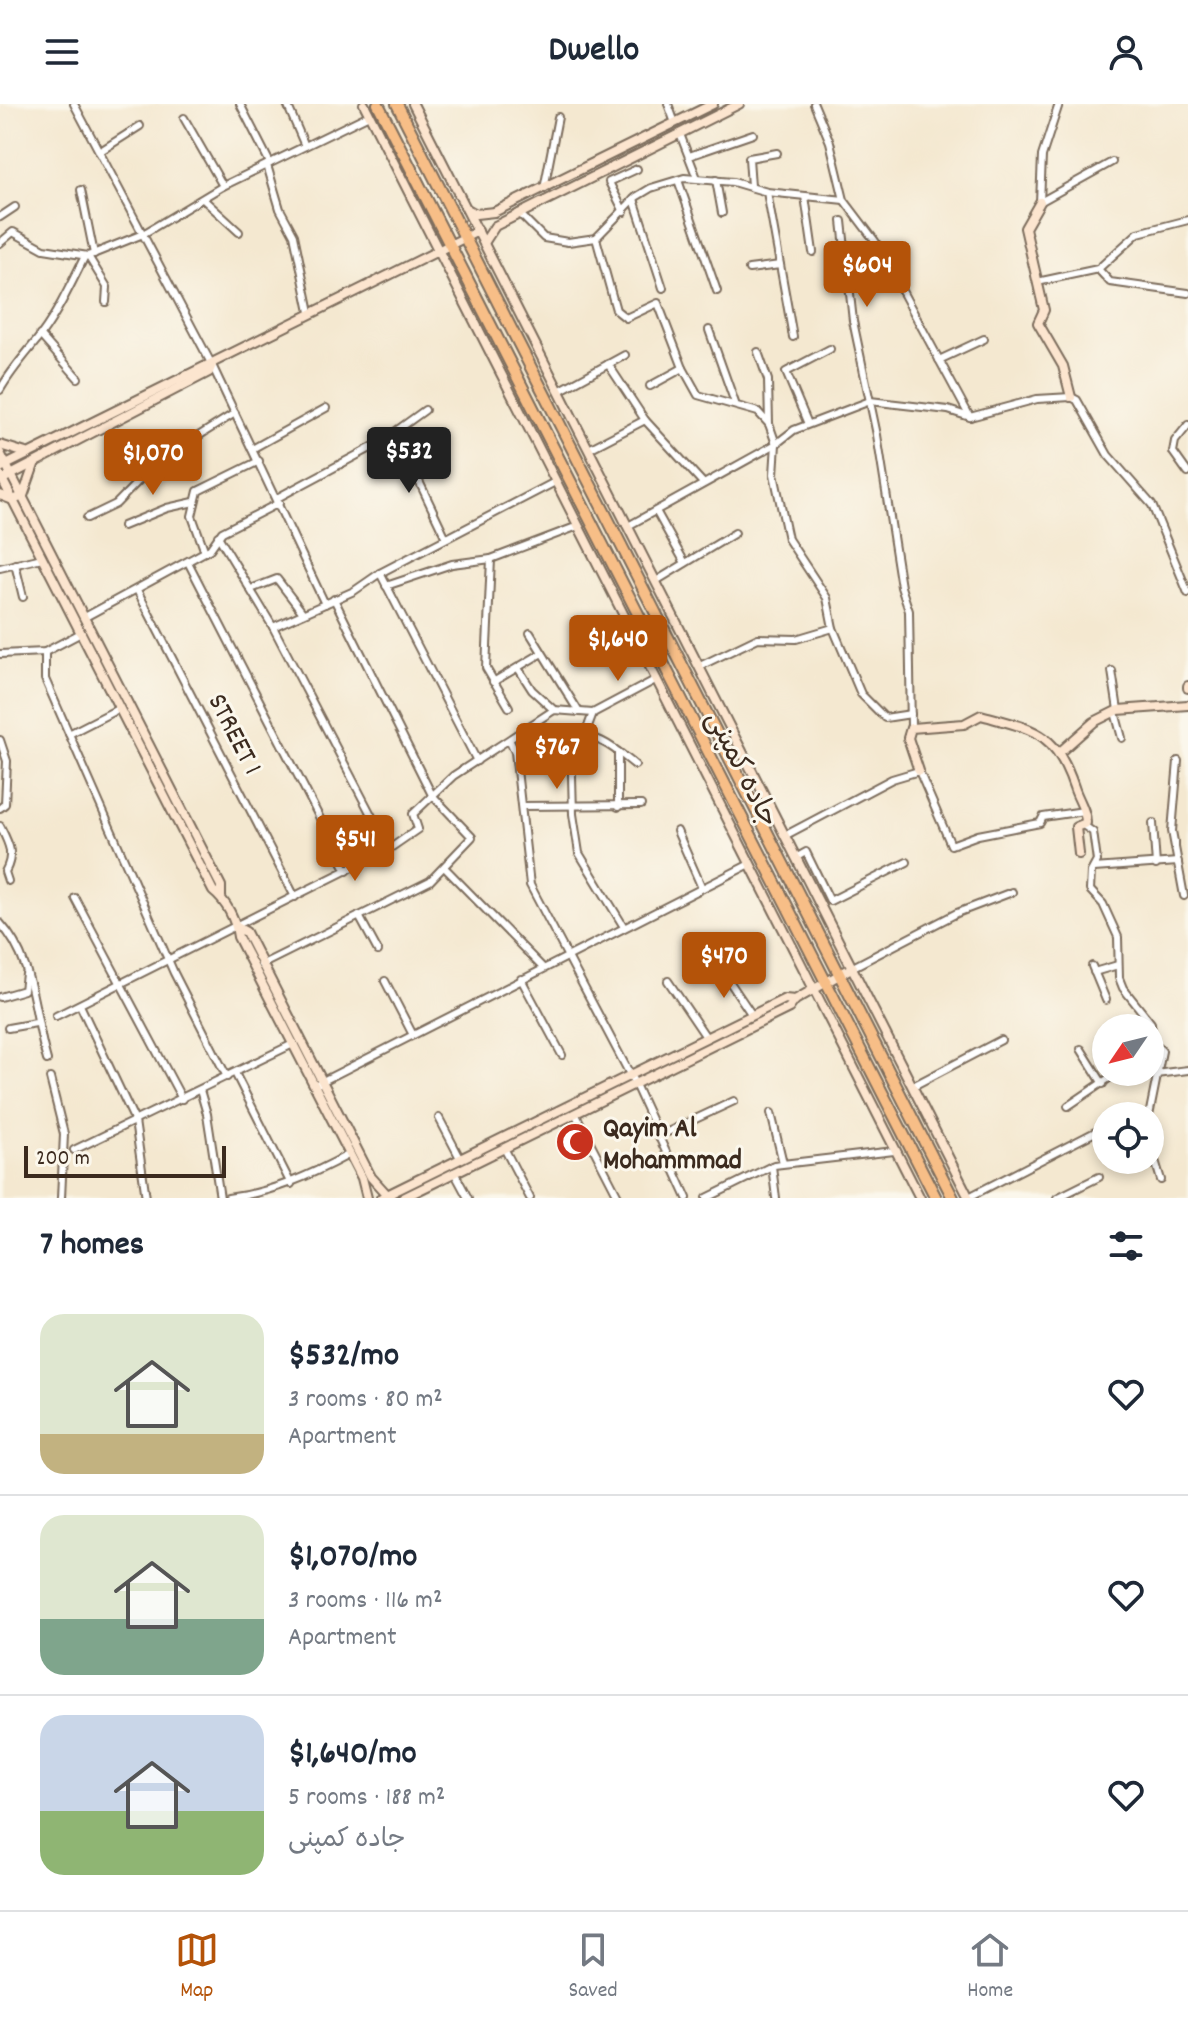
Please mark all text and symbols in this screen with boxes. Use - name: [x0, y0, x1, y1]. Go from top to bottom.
- text: Dwello: [549, 26, 639, 78]
- icon: menu: [40, 30, 84, 74]
- icon: person: [1104, 30, 1148, 74]
- pin: $604: [820, 241, 914, 309]
- text: $604: [842, 248, 892, 285]
- pin: $532: [362, 427, 456, 495]
- pin: $1,070: [88, 429, 218, 497]
- text: $532: [385, 434, 433, 471]
- text: $1,070: [122, 436, 184, 473]
- pin: $1,640: [553, 615, 683, 683]
- text: $1,640: [587, 622, 649, 659]
- street label: STREET 1: [195, 688, 270, 783]
- street label: جاده کمپنی: [693, 705, 786, 836]
- pin: $767: [510, 723, 604, 791]
- text: $767: [534, 730, 580, 767]
- pin: $541: [308, 815, 402, 883]
- text: $541: [334, 822, 376, 859]
- pin: $470: [677, 932, 771, 1000]
- text: $470: [700, 939, 748, 976]
- north arrow: [1092, 1014, 1164, 1086]
- map controls: [1092, 1014, 1164, 1174]
- button: locate: [1092, 1102, 1164, 1174]
- place label: Qayim Al Mohammmad: [603, 1111, 742, 1183]
- mosque icon: Qayim Al Mohammmad: [554, 1121, 596, 1163]
- scale bar: [24, 1142, 226, 1178]
- text: 200 m: [36, 1144, 90, 1175]
- text: 7 homes: [40, 1222, 144, 1271]
- icon: filters: [1104, 1224, 1148, 1268]
- text: $532/mo: [288, 1333, 399, 1382]
- icon: home: [104, 1346, 200, 1442]
- icon: heart: [1104, 1372, 1148, 1416]
- text: 3 rooms · 80 m²: [288, 1382, 443, 1419]
- text: Apartment: [288, 1419, 397, 1456]
- text: $1,070/mo: [288, 1534, 417, 1583]
- icon: home: [104, 1547, 200, 1643]
- icon: heart: [1104, 1573, 1148, 1617]
- text: 3 rooms · 116 m²: [288, 1583, 442, 1620]
- text: Apartment: [288, 1620, 397, 1657]
- text: $1,640/mo: [288, 1731, 417, 1780]
- icon: home: [104, 1747, 200, 1843]
- icon: heart: [1104, 1773, 1148, 1817]
- text: 5 rooms · 188 m²: [288, 1780, 445, 1817]
- text: جاده کمپنی: [288, 1822, 406, 1859]
- tab: Map: [175, 1928, 219, 2007]
- tab: Saved: [568, 1928, 618, 2007]
- tab: Home: [967, 1928, 1013, 2007]

